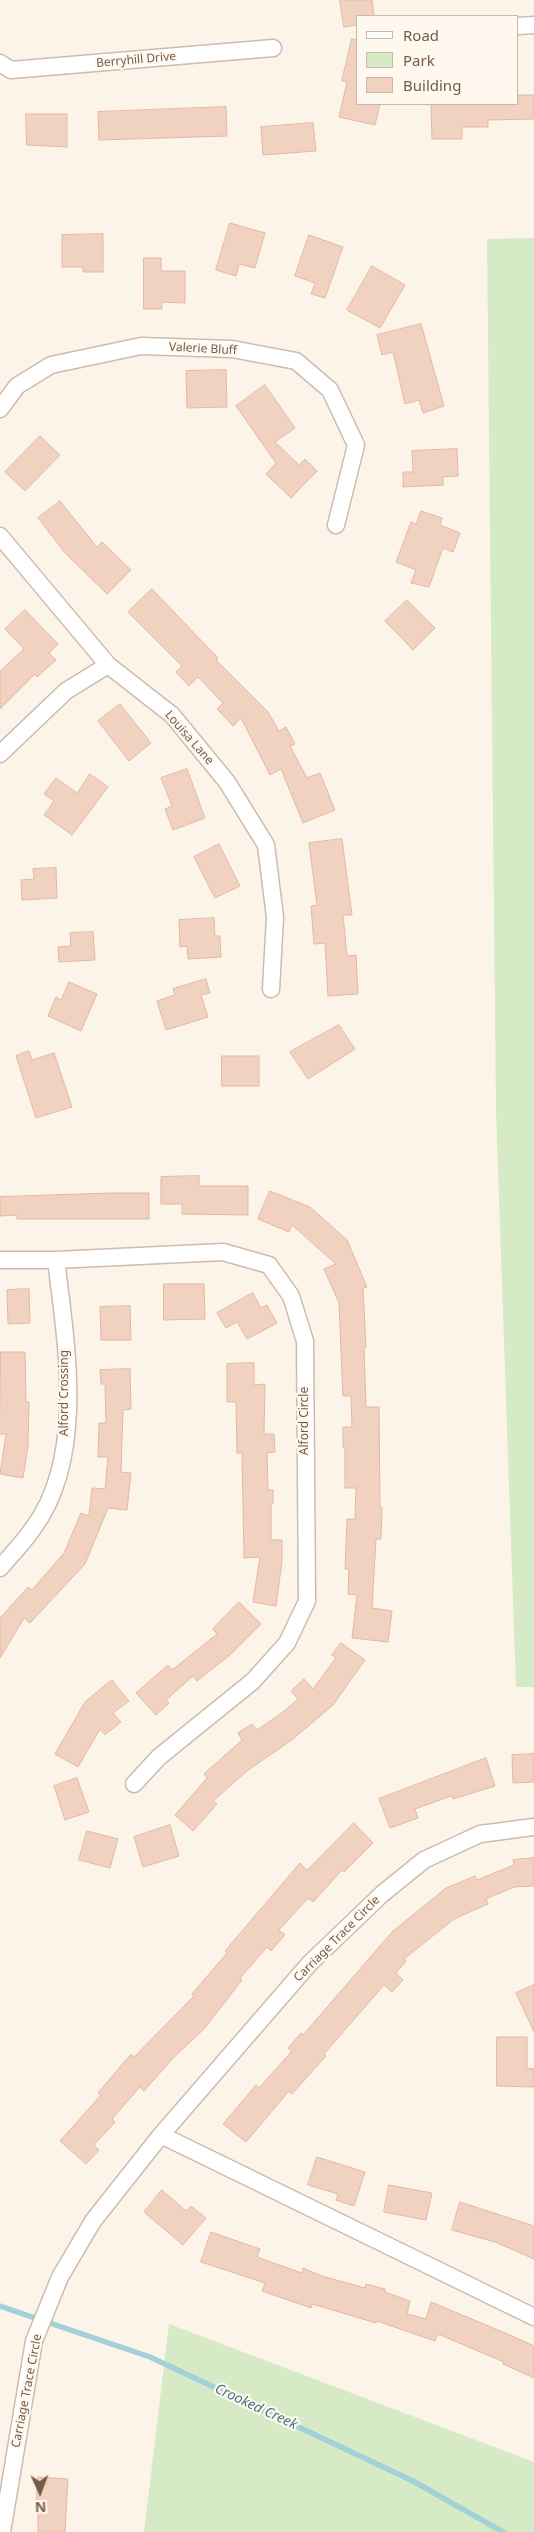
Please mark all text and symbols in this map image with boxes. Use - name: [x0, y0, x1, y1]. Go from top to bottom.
- legend: [356, 15, 519, 105]
- text: Road: [403, 25, 439, 45]
- street label: Berryhill Drive: [95, 49, 177, 71]
- text: Park: [403, 50, 435, 70]
- text: Building: [403, 75, 461, 95]
- street label: Valerie Bluff: [169, 340, 237, 358]
- street label: Louisa Lane: [162, 708, 216, 768]
- street label: Alford Crossing: [58, 1350, 72, 1436]
- street label: Alford Circle: [298, 1387, 312, 1455]
- street label: Carriage Trace Circle: [291, 1893, 383, 1985]
- street label: Carriage Trace Circle: [9, 2333, 45, 2449]
- water label: Crooked Creek: [212, 2381, 300, 2433]
- north arrow: [15, 2467, 65, 2517]
- text: N: [35, 2498, 47, 2517]

